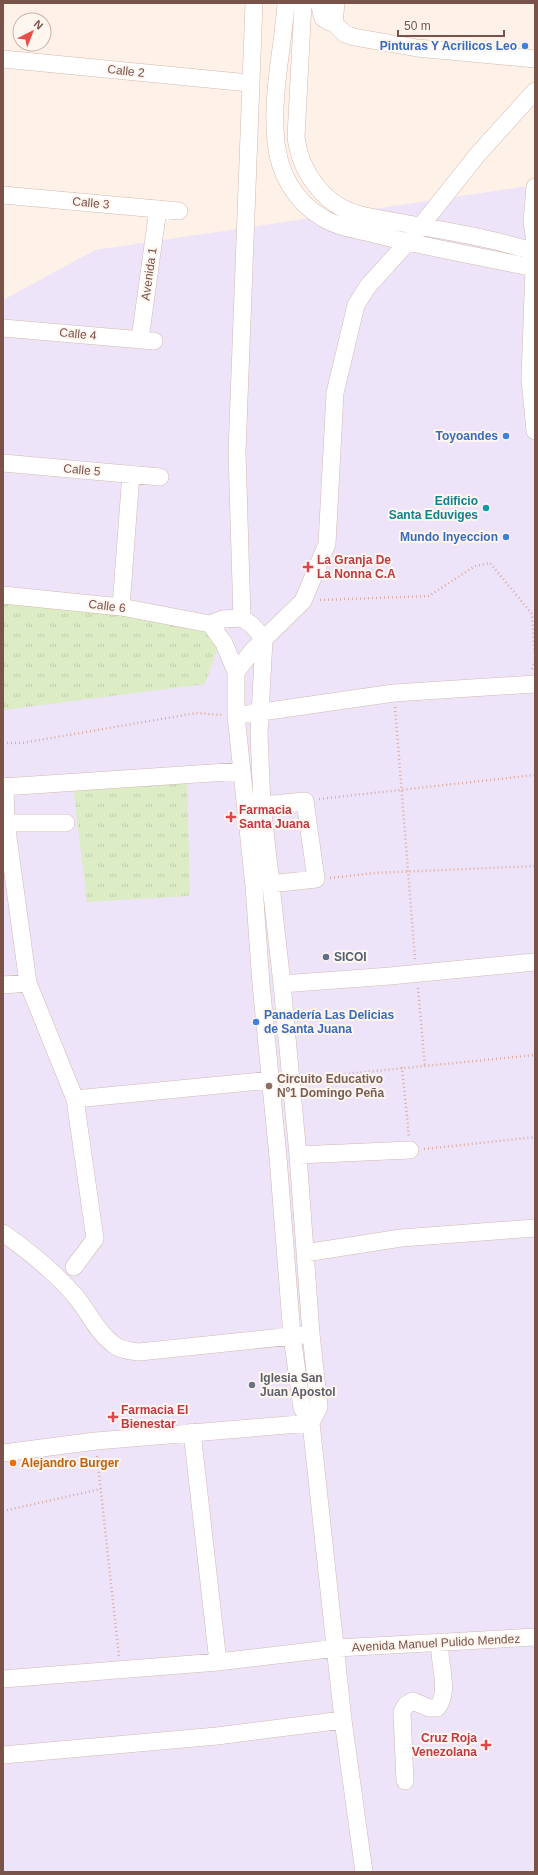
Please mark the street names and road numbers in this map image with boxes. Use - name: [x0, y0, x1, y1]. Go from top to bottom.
- street label: Calle 2: [107, 62, 146, 80]
- street label: Calle 3: [72, 194, 111, 212]
- street label: Avenida 1: [138, 246, 160, 301]
- street label: Calle 4: [59, 325, 98, 343]
- street label: Calle 5: [63, 461, 102, 479]
- street label: Calle 6: [88, 597, 127, 615]
- street label: Avenida Manuel Pulido Mendez: [351, 1632, 521, 1654]

